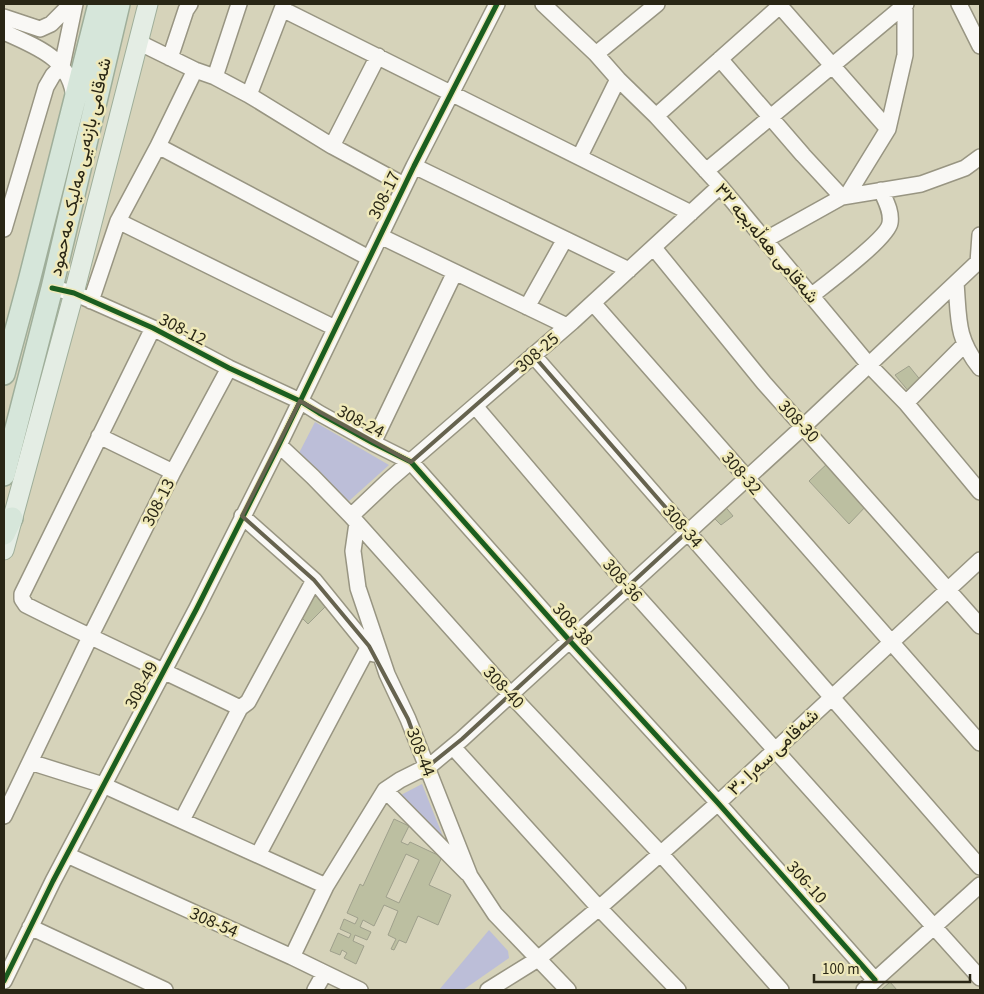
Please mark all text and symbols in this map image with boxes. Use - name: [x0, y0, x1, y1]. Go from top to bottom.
- street label: شەقامی بازنەیی مەلیک مەحمود: [43, 55, 118, 279]
- street label: 308-17: [362, 167, 407, 223]
- street label: شەقامی هەڵەبجە ٣٢: [709, 178, 824, 309]
- street label: 308-12: [155, 307, 211, 352]
- street label: 308-25: [510, 326, 565, 378]
- street label: 308-30: [772, 394, 825, 448]
- street label: 308-24: [333, 399, 389, 444]
- street label: 308-32: [716, 446, 768, 501]
- street label: 308-13: [136, 474, 181, 530]
- street label: 308-34: [657, 499, 709, 554]
- street label: 308-36: [597, 553, 649, 608]
- street label: 308-38: [547, 597, 599, 651]
- street label: 308-49: [119, 657, 164, 713]
- street label: 308-40: [477, 660, 530, 714]
- street label: شەقامی سەرا ٣٠: [722, 703, 824, 801]
- street label: 308-44: [400, 724, 441, 780]
- street label: 306-10: [781, 855, 833, 909]
- street label: 308-54: [186, 901, 242, 944]
- scale bar: [814, 952, 970, 984]
- text: 100 m: [822, 959, 860, 980]

